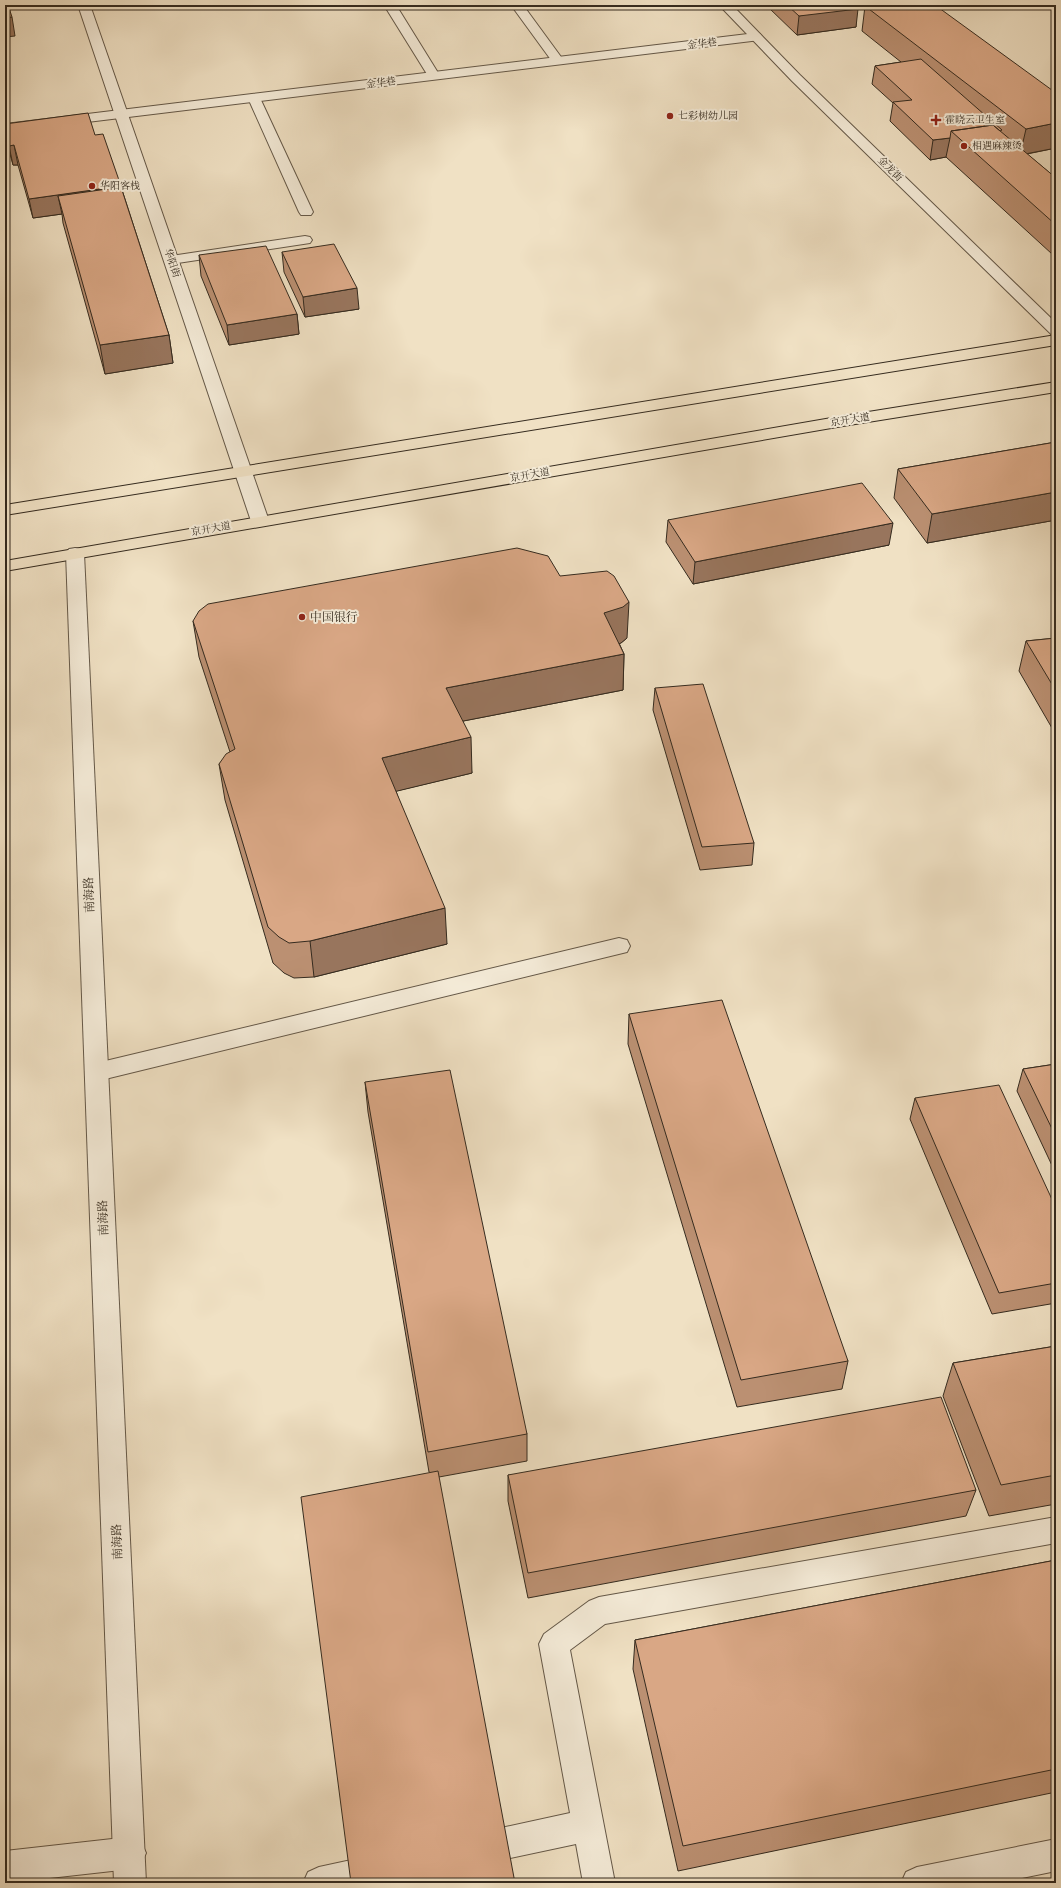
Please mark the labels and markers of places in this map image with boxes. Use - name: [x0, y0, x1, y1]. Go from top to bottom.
- place label: 七彩树幼儿园: [678, 110, 738, 122]
- marker: 七彩树幼儿园: [665, 111, 675, 121]
- marker: 霍晓云卫生室: [930, 114, 942, 126]
- place label: 霍晓云卫生室: [945, 114, 1005, 126]
- place label: 相遇麻辣烫: [972, 140, 1022, 152]
- marker: 相遇麻辣烫: [959, 141, 969, 151]
- place label: 华阳客栈: [100, 180, 140, 192]
- marker: 华阳客栈: [87, 181, 97, 191]
- place label: 中国银行: [310, 610, 358, 624]
- marker: 中国银行: [297, 612, 307, 622]

